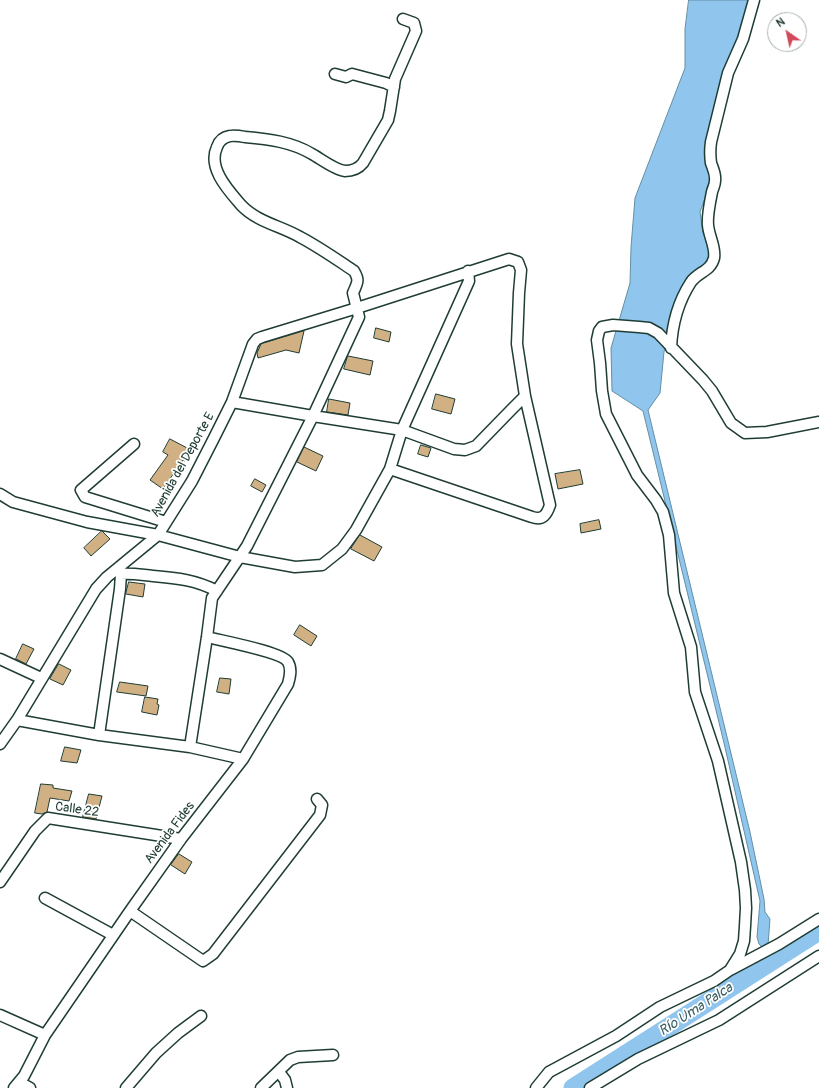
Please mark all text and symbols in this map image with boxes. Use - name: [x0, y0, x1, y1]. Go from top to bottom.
- north arrow: [767, 12, 807, 52]
- text: N: [774, 15, 787, 30]
- street label: Avenida del Deporte E: [148, 410, 218, 520]
- street label: Calle 22: [54, 799, 100, 821]
- street label: Avenida Fides: [142, 799, 198, 867]
- water label: Río Uma Palca: [656, 980, 736, 1040]

